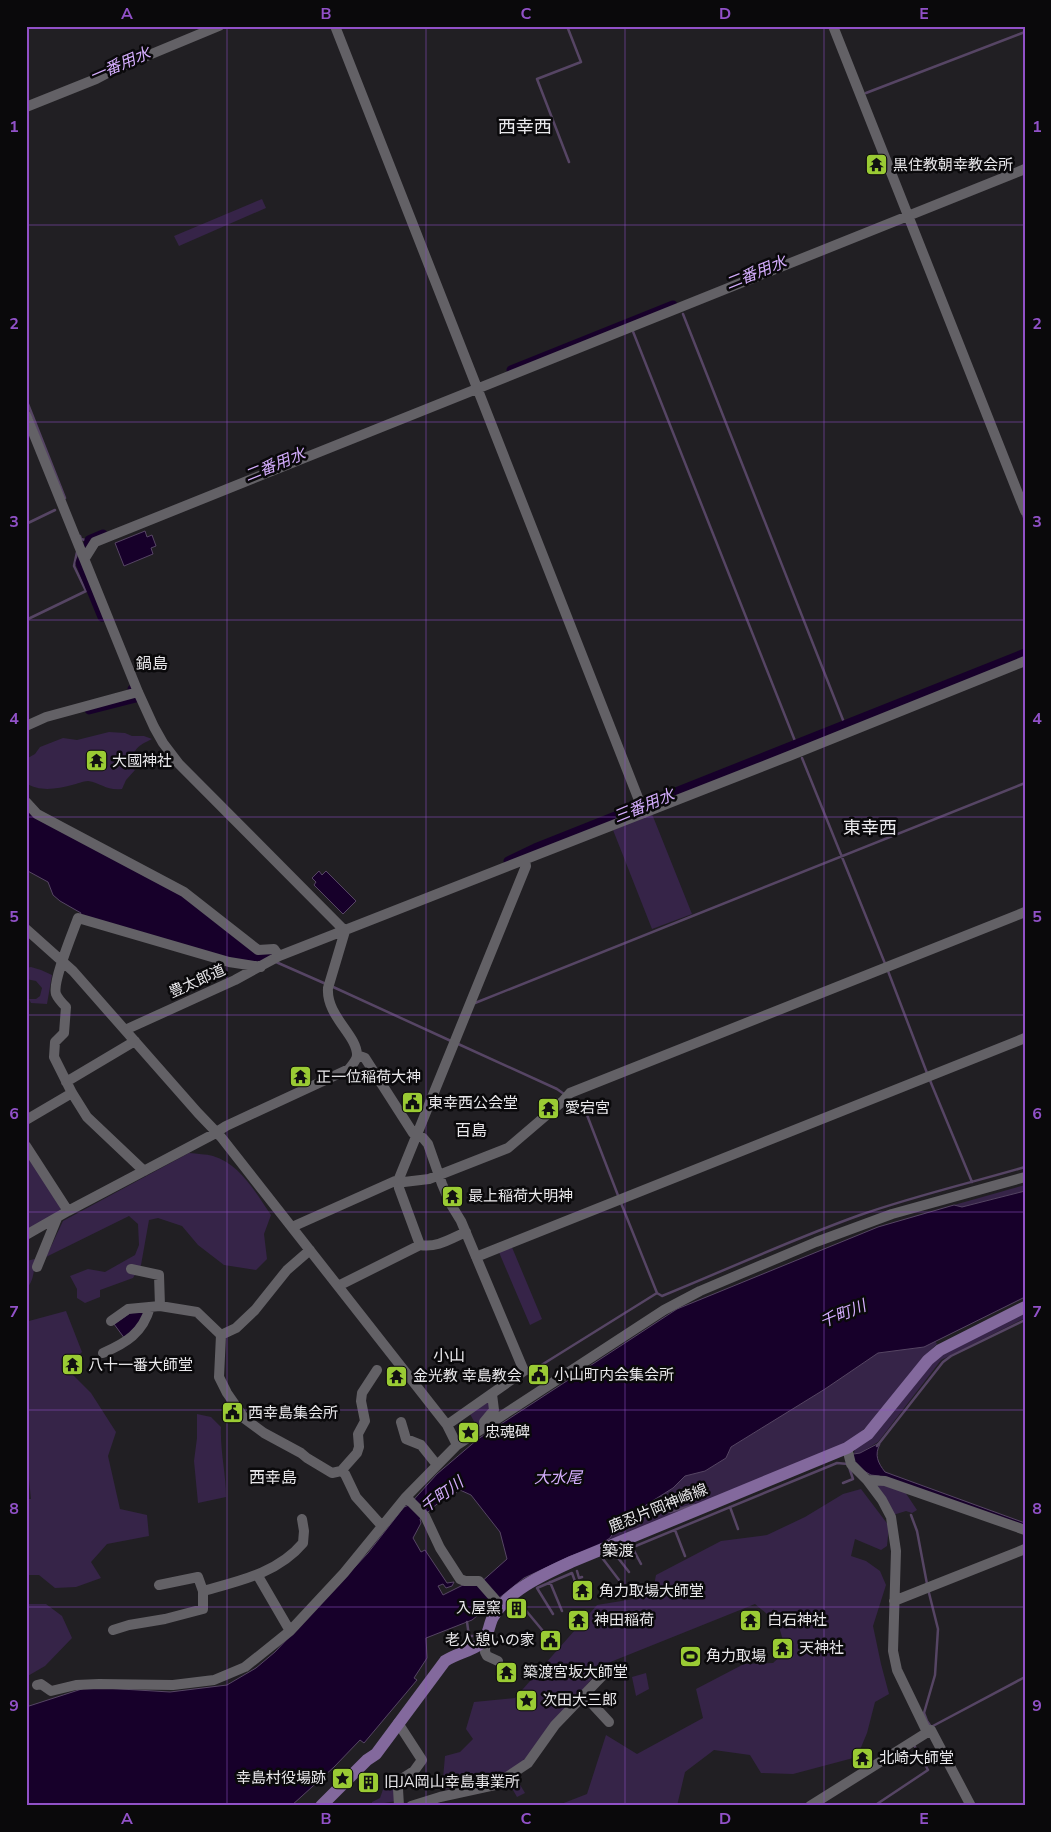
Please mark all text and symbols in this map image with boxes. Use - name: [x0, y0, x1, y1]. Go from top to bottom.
- text: A: [121, 3, 133, 25]
- text: B: [320, 3, 332, 25]
- text: C: [521, 3, 532, 25]
- text: D: [719, 3, 731, 25]
- text: E: [919, 3, 929, 25]
- water label: 一番用水: [86, 42, 156, 88]
- district label: 西幸西: [498, 115, 552, 139]
- text: 1: [9, 116, 19, 138]
- text: 1: [1032, 116, 1042, 138]
- temple icon: 黒住教朝幸教会所: [865, 153, 889, 177]
- place label: 黒住教朝幸教会所: [893, 155, 1013, 175]
- water label: 二番用水: [722, 250, 792, 295]
- text: 2: [9, 313, 19, 335]
- text: 2: [1032, 313, 1042, 335]
- water label: 二番用水: [241, 442, 311, 487]
- text: 3: [9, 511, 19, 533]
- text: 3: [1032, 511, 1042, 533]
- district label: 鍋島: [136, 653, 168, 675]
- text: 4: [9, 708, 19, 730]
- text: 4: [1032, 708, 1042, 730]
- temple icon: 大國神社: [84, 749, 108, 773]
- place label: 大國神社: [112, 751, 172, 771]
- water label: 三番用水: [610, 783, 680, 828]
- district label: 東幸西: [843, 816, 897, 840]
- text: 5: [9, 906, 19, 928]
- text: 5: [1032, 906, 1042, 928]
- street label: 豊太郎道: [166, 960, 228, 1002]
- temple icon: 正一位稲荷大神: [288, 1065, 312, 1089]
- place label: 正一位稲荷大神: [316, 1067, 421, 1087]
- public building icon: 東幸西公会堂: [400, 1091, 424, 1115]
- place label: 東幸西公会堂: [428, 1093, 518, 1113]
- temple icon: 愛宕宮: [537, 1096, 561, 1120]
- place label: 愛宕宮: [565, 1098, 610, 1118]
- text: 6: [9, 1103, 19, 1125]
- text: 6: [1032, 1103, 1042, 1125]
- district label: 百島: [455, 1120, 487, 1142]
- temple icon: 最上稲荷大明神: [440, 1184, 464, 1208]
- place label: 最上稲荷大明神: [468, 1186, 573, 1206]
- water label: 千町川: [817, 1294, 871, 1333]
- text: 7: [9, 1301, 19, 1323]
- text: 7: [1032, 1301, 1042, 1323]
- district label: 小山: [433, 1345, 465, 1367]
- temple icon: 八十一番大師堂: [60, 1353, 84, 1377]
- place label: 八十一番大師堂: [88, 1355, 193, 1375]
- public building icon: 小山町内会集会所: [526, 1363, 550, 1387]
- temple icon: 金光教 幸島教会: [385, 1364, 409, 1388]
- place label: 小山町内会集会所: [554, 1365, 674, 1385]
- place label: 金光教 幸島教会: [413, 1366, 522, 1386]
- public building icon: 西幸島集会所: [220, 1401, 244, 1425]
- place label: 西幸島集会所: [248, 1403, 338, 1423]
- place icon: 忠魂碑: [457, 1420, 481, 1444]
- place label: 忠魂碑: [485, 1422, 530, 1442]
- district label: 西幸島: [249, 1467, 297, 1489]
- water label: 大水尾: [534, 1467, 584, 1489]
- water label: 千町川: [416, 1471, 469, 1518]
- street label: 鹿忍片岡神崎線: [606, 1479, 710, 1537]
- text: 8: [9, 1498, 19, 1520]
- text: 8: [1032, 1498, 1042, 1520]
- district label: 築渡: [602, 1540, 634, 1562]
- temple icon: 角力取場大師堂: [571, 1579, 595, 1603]
- place label: 角力取場大師堂: [599, 1581, 704, 1601]
- building icon: 入屋窯: [505, 1596, 529, 1620]
- place label: 入屋窯: [456, 1598, 501, 1618]
- temple icon: 神田稲荷: [566, 1608, 590, 1632]
- temple icon: 白石神社: [739, 1608, 763, 1632]
- place label: 神田稲荷: [594, 1610, 654, 1630]
- place label: 白石神社: [767, 1610, 827, 1630]
- public building icon: 老人憩いの家: [539, 1628, 563, 1652]
- place label: 老人憩いの家: [445, 1630, 535, 1650]
- temple icon: 天神社: [771, 1636, 795, 1660]
- place label: 天神社: [799, 1638, 844, 1658]
- sports icon: 角力取場: [678, 1644, 702, 1668]
- place label: 角力取場: [706, 1646, 766, 1666]
- temple icon: 築渡宮坂大師堂: [495, 1660, 519, 1684]
- place label: 築渡宮坂大師堂: [523, 1662, 628, 1682]
- place icon: 次田大三郎: [514, 1688, 538, 1712]
- place label: 次田大三郎: [542, 1690, 617, 1710]
- text: 9: [9, 1695, 19, 1717]
- text: 9: [1032, 1695, 1042, 1717]
- temple icon: 北崎大師堂: [851, 1746, 875, 1770]
- place label: 北崎大師堂: [879, 1748, 954, 1768]
- place icon: 幸島村役場跡: [330, 1766, 354, 1790]
- place label: 幸島村役場跡: [236, 1768, 326, 1788]
- building icon: 旧JA岡山幸島事業所: [356, 1770, 380, 1794]
- place label: 旧JA岡山幸島事業所: [384, 1772, 520, 1792]
- text: A: [121, 1808, 133, 1830]
- text: B: [320, 1808, 332, 1830]
- text: C: [521, 1808, 532, 1830]
- text: D: [719, 1808, 731, 1830]
- text: E: [919, 1808, 929, 1830]

